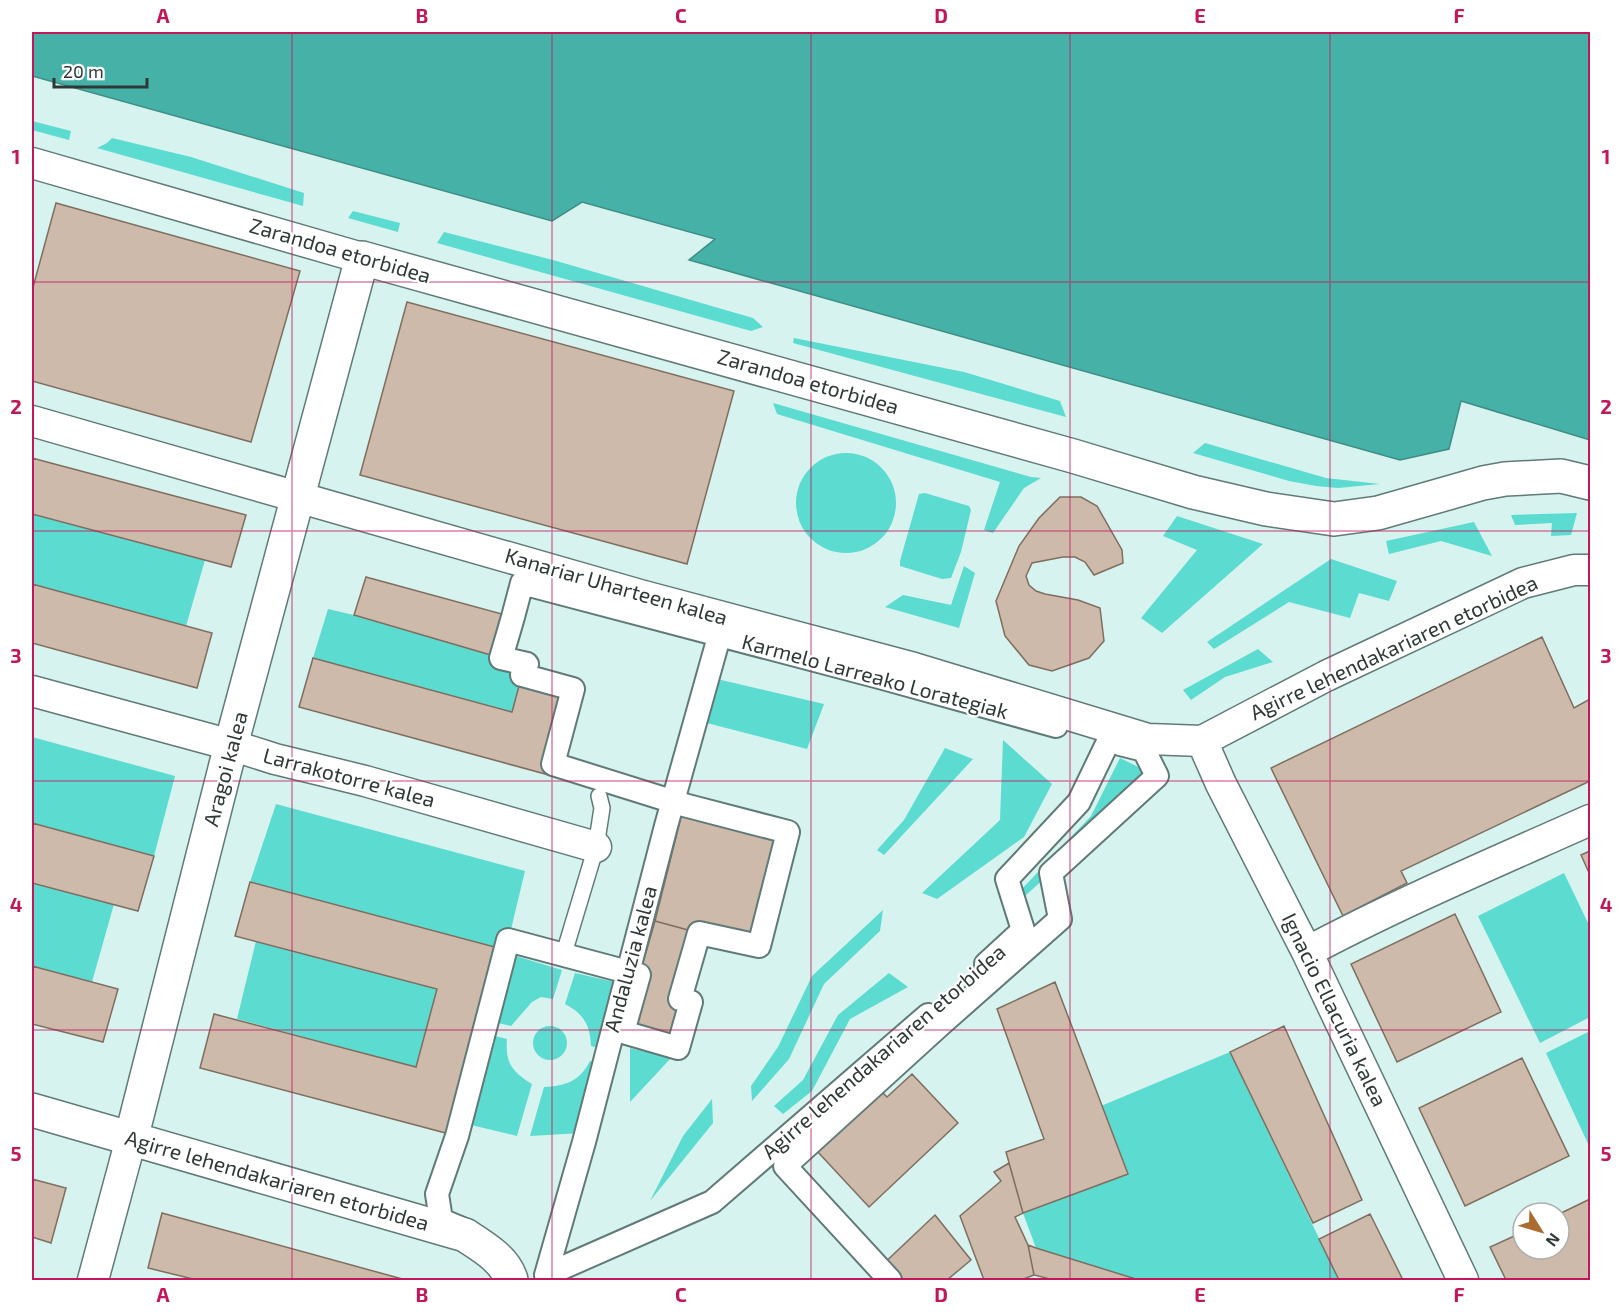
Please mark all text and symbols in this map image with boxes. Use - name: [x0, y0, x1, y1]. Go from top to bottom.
- text: A: [156, 3, 170, 27]
- text: B: [416, 3, 428, 27]
- text: C: [675, 3, 687, 27]
- text: D: [934, 3, 948, 27]
- text: E: [1194, 3, 1206, 27]
- text: F: [1453, 3, 1465, 27]
- scale bar: [54, 51, 147, 89]
- text: 20 m: [63, 60, 104, 82]
- text: 1: [12, 144, 20, 168]
- text: 1: [1602, 144, 1610, 168]
- street label: Zarandoa etorbidea: [247, 212, 434, 287]
- street label: Zarandoa etorbidea: [715, 343, 902, 418]
- text: 2: [10, 394, 22, 418]
- text: 2: [1600, 394, 1612, 418]
- street label: Kanariar Uharteen kalea: [502, 542, 731, 629]
- street label: Agirre lehendakariaren etorbidea: [1246, 569, 1541, 724]
- street label: Karmelo Larreako Lorategiak: [740, 628, 1012, 723]
- text: 3: [10, 643, 22, 667]
- text: 3: [1600, 643, 1612, 667]
- street label: Aragoi kalea: [197, 709, 252, 829]
- street label: Larrakotorre kalea: [261, 742, 438, 811]
- street label: Andaluzia kalea: [598, 883, 661, 1035]
- text: 4: [10, 892, 23, 916]
- text: 4: [1600, 892, 1613, 916]
- street label: Ignacio Ellacuria kalea: [1278, 909, 1393, 1110]
- street label: Agirre lehendakariaren etorbidea: [756, 938, 1010, 1164]
- street label: Agirre lehendakariaren etorbidea: [123, 1124, 432, 1235]
- text: 5: [10, 1141, 22, 1165]
- text: 5: [1600, 1141, 1612, 1165]
- north arrow: [1511, 1201, 1571, 1261]
- text: N: [1542, 1230, 1564, 1251]
- text: A: [156, 1282, 170, 1306]
- text: B: [416, 1282, 428, 1306]
- text: C: [675, 1282, 687, 1306]
- text: D: [934, 1282, 948, 1306]
- text: E: [1194, 1282, 1206, 1306]
- text: F: [1453, 1282, 1465, 1306]

